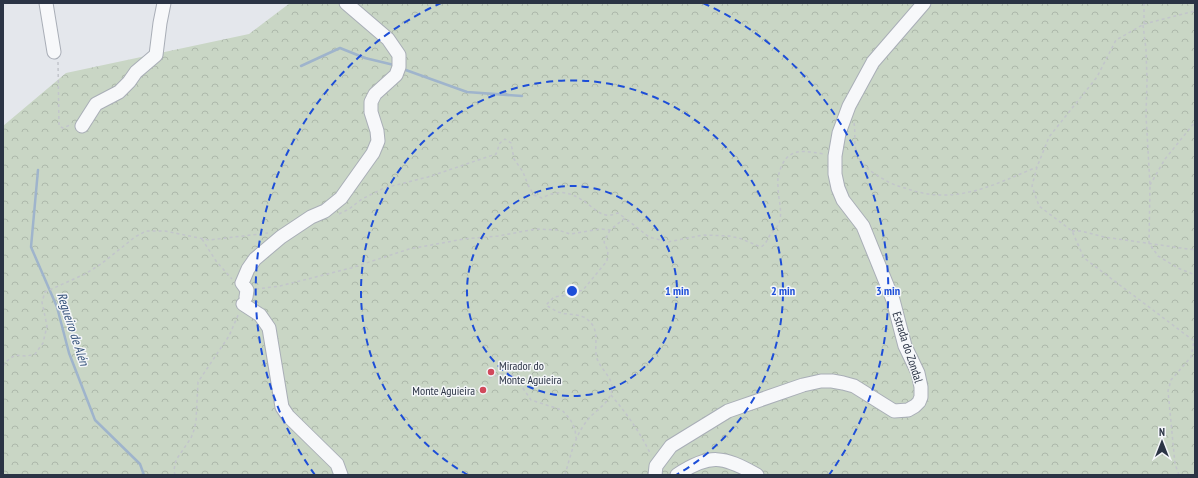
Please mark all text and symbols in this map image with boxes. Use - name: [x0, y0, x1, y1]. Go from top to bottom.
- text: 1 min: [665, 283, 689, 298]
- text: 2 min: [771, 283, 795, 298]
- text: 3 min: [876, 283, 900, 298]
- centre of rings: [565, 284, 579, 298]
- water label: Regueiro de Alén: [53, 290, 93, 369]
- street label: Estrada do Zondal: [889, 310, 927, 385]
- place label: Mirador do Monte Aguieira: [499, 358, 562, 387]
- marker: Mirador do Monte Aguieira: [486, 367, 496, 377]
- place label: Monte Aguieira: [412, 383, 475, 398]
- marker: Monte Aguieira: [478, 385, 488, 395]
- north arrow: [1142, 422, 1182, 462]
- text: N: [1159, 425, 1165, 439]

